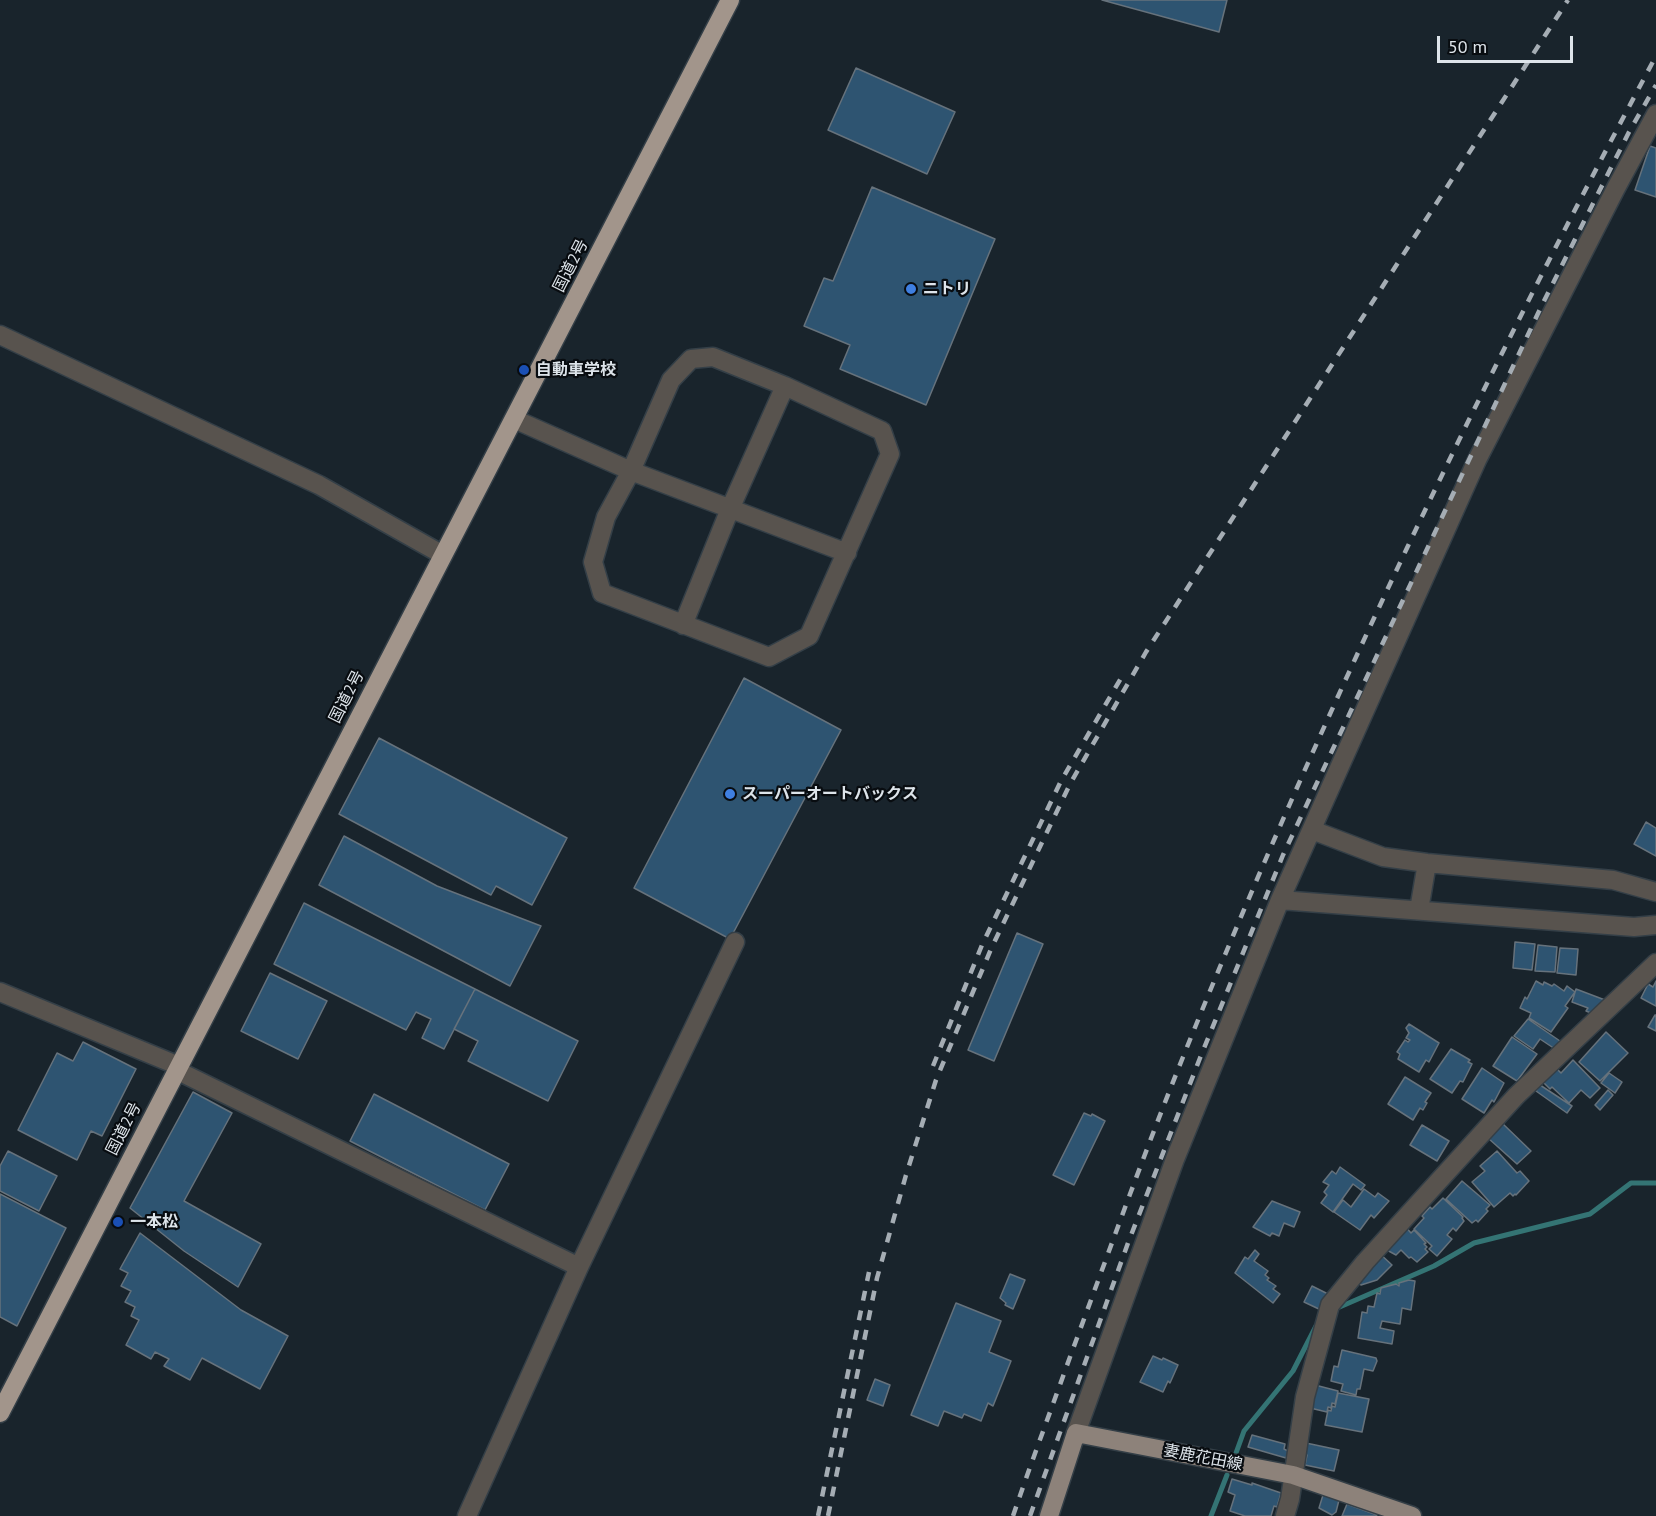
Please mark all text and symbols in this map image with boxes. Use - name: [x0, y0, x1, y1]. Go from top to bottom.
- scale bar: [1440, 24, 1576, 62]
- text: 50 m: [1448, 35, 1487, 58]
- street label: 国道2号: [550, 236, 592, 296]
- place label: ニトリ: [923, 279, 971, 299]
- marker: ニトリ: [904, 282, 918, 296]
- place label: 自動車学校: [536, 360, 616, 380]
- marker: 自動車学校: [517, 363, 531, 377]
- street label: 国道2号: [326, 667, 368, 727]
- place label: スーパーオートバックス: [742, 784, 918, 804]
- marker: スーパーオートバックス: [723, 787, 737, 801]
- street label: 国道2号: [103, 1099, 145, 1159]
- place label: 一本松: [130, 1212, 178, 1232]
- marker: 一本松: [111, 1215, 125, 1229]
- street label: 妻鹿花田線: [1162, 1441, 1244, 1475]

